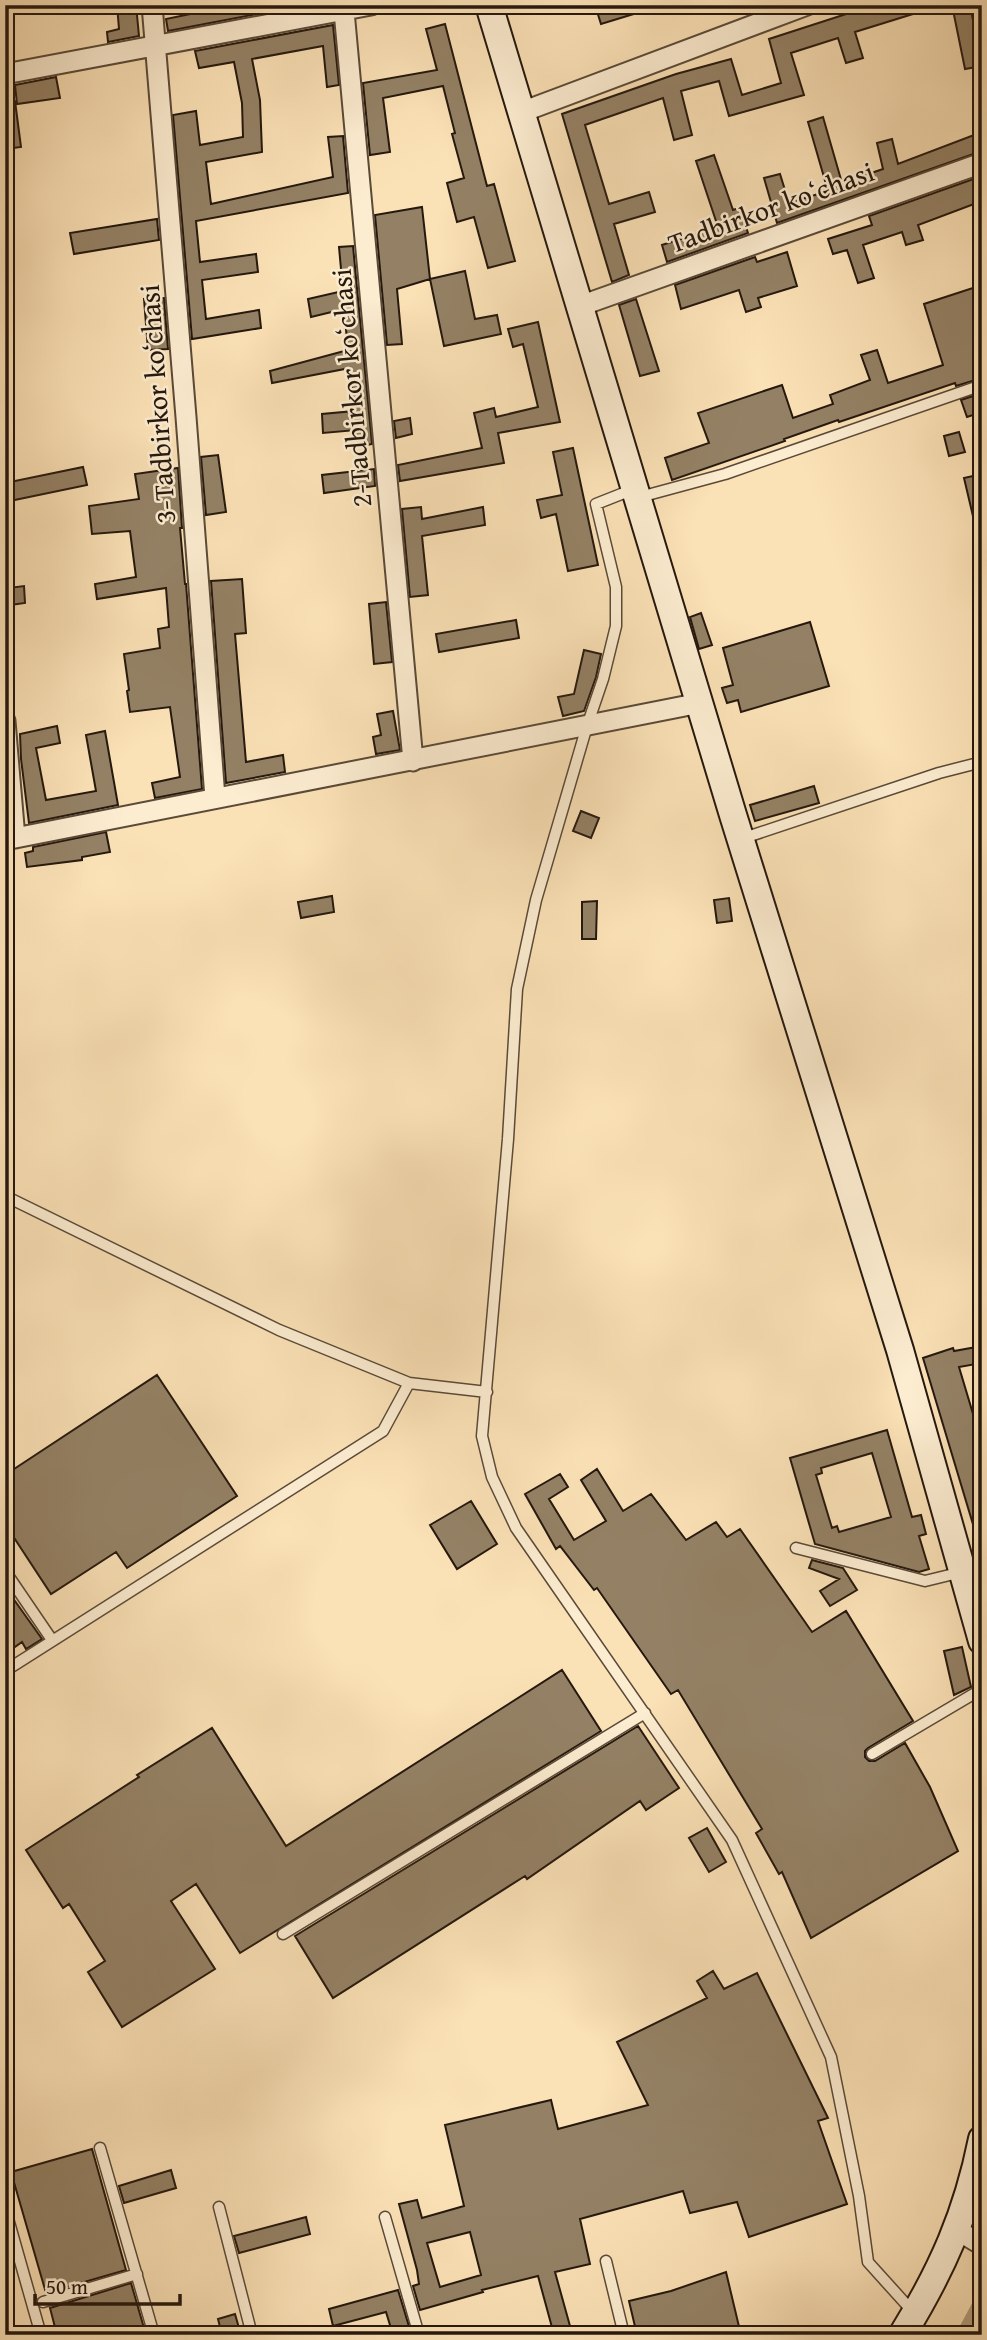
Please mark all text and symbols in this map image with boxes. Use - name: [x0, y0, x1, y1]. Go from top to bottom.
- street label: Tadbirkor koʻchasi: [662, 150, 880, 263]
- street label: 2-Tadbirkor koʻchasi: [320, 267, 381, 509]
- street label: 3-Tadbirkor koʻchasi: [128, 283, 185, 525]
- scale bar: [35, 2263, 180, 2307]
- text: 50 m: [46, 2271, 88, 2302]

